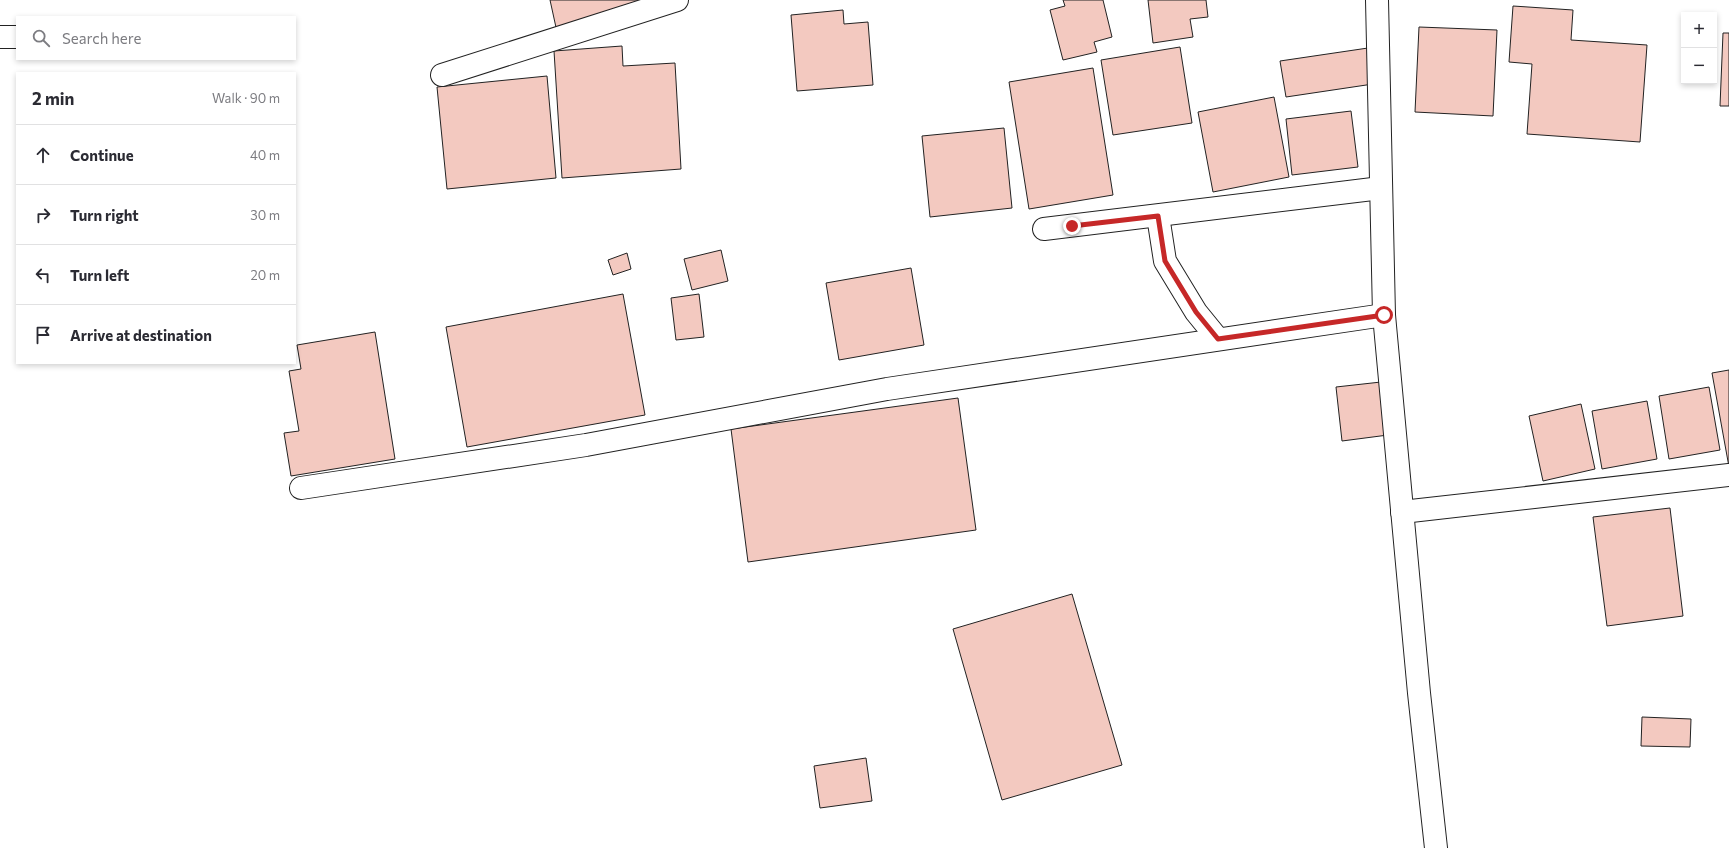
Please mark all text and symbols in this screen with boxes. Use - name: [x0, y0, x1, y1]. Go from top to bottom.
- map controls: [1681, 12, 1717, 84]
- button: +: [1681, 12, 1717, 48]
- search box: [16, 16, 296, 60]
- icon: search: [30, 27, 52, 49]
- text: Search here: [62, 29, 141, 47]
- button: −: [1681, 48, 1717, 84]
- text: 2 min: [32, 88, 74, 109]
- text: Walk · 90 m: [212, 90, 280, 106]
- icon: ahead: [32, 144, 54, 166]
- text: Continue: [70, 146, 134, 164]
- text: 40 m: [250, 147, 280, 163]
- icon: right: [32, 204, 54, 226]
- text: Turn right: [70, 206, 139, 224]
- text: 30 m: [250, 207, 280, 223]
- route end: [1063, 217, 1081, 235]
- icon: left: [32, 264, 54, 286]
- text: Turn left: [70, 266, 129, 284]
- text: 20 m: [251, 267, 280, 283]
- route start: [1375, 306, 1393, 324]
- icon: arrive: [32, 324, 54, 346]
- text: Arrive at destination: [70, 326, 212, 344]

